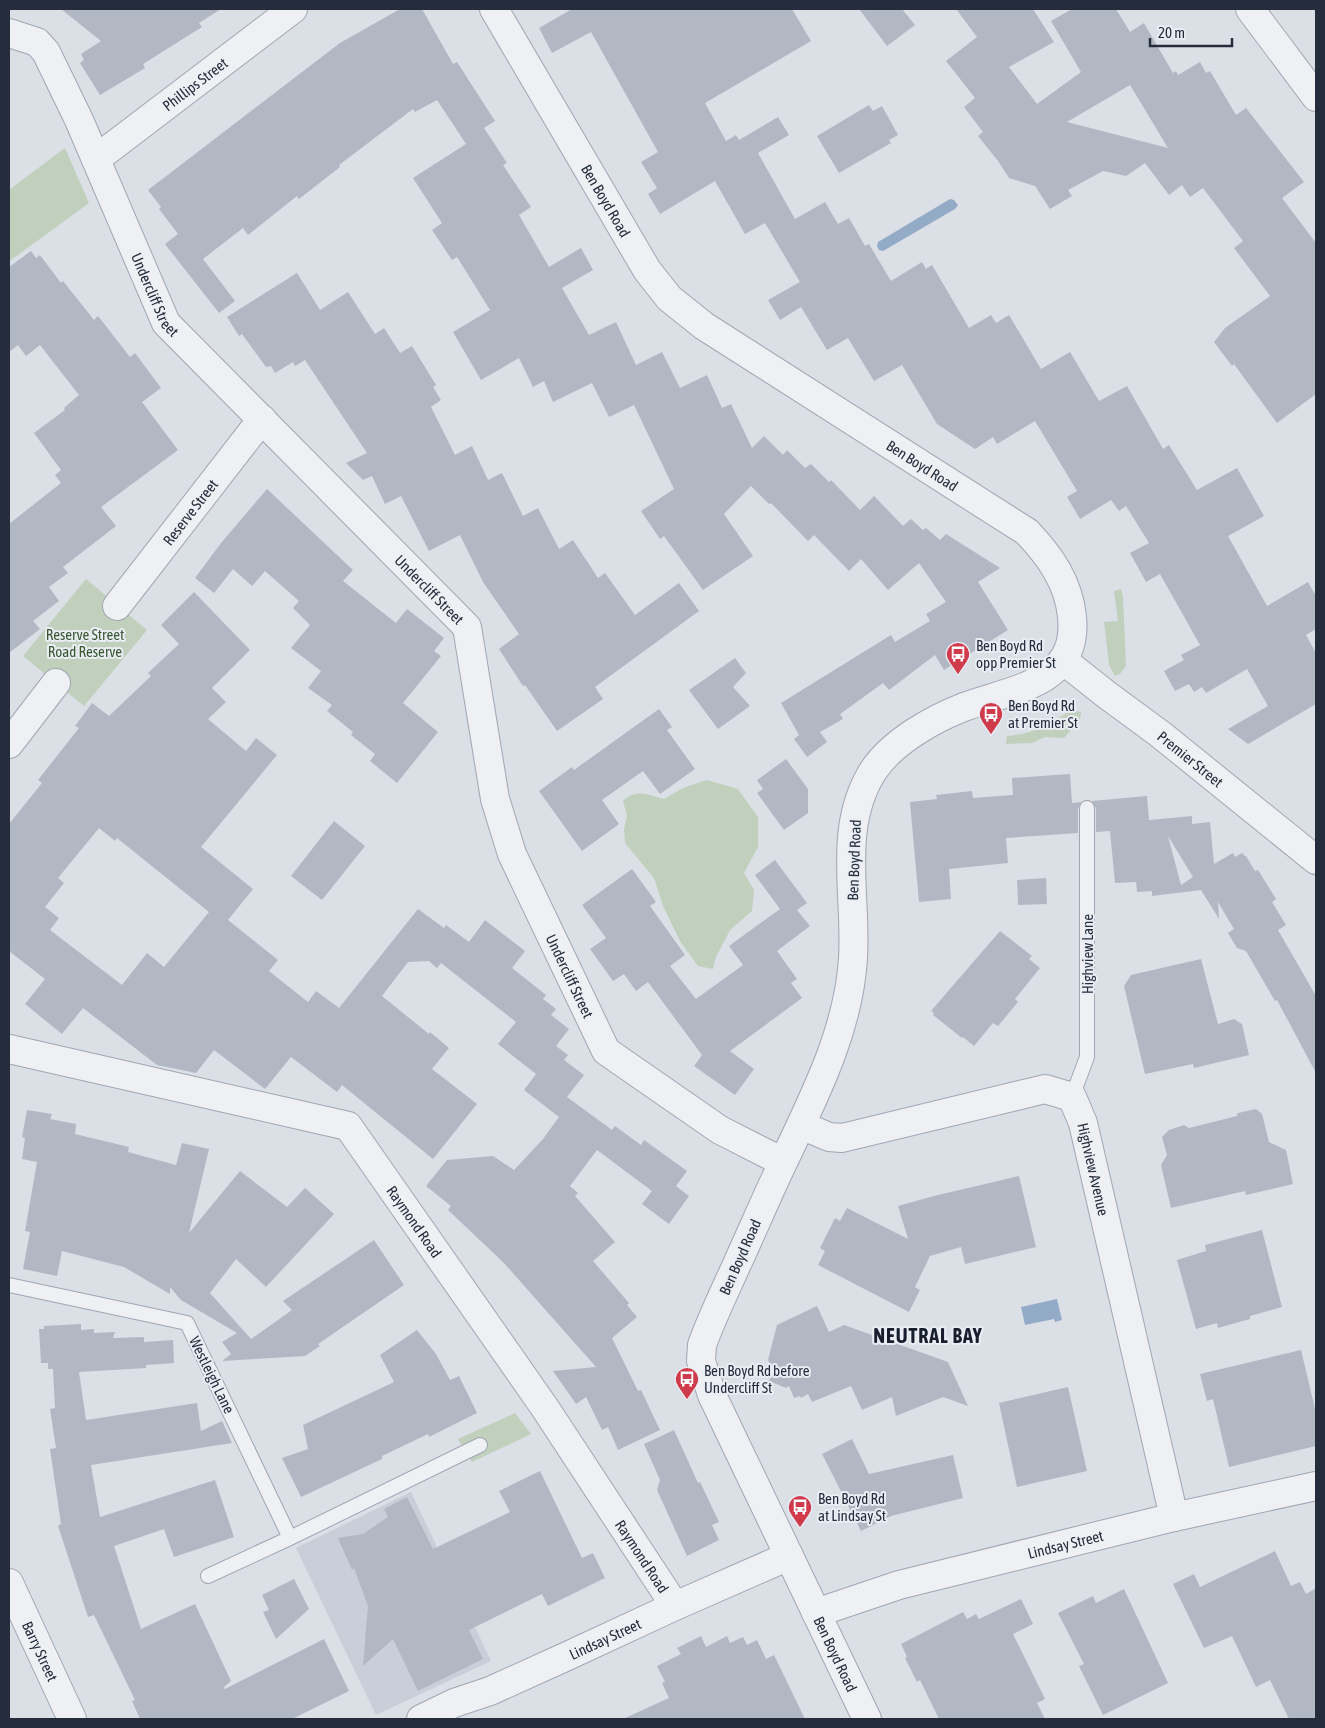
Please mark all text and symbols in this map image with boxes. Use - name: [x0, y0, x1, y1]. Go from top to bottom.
- scale bar: [1150, 15, 1232, 47]
- text: 20 m: [1158, 24, 1185, 41]
- street label: Phillips Street: [159, 54, 230, 114]
- street label: Ben Boyd Road: [578, 161, 634, 240]
- street label: Undercliff Street: [128, 250, 183, 340]
- street label: Ben Boyd Road: [884, 436, 961, 494]
- street label: Reserve Street: [159, 476, 221, 548]
- street label: Undercliff Street: [392, 551, 468, 627]
- park label: Reserve Street Road Reserve: [46, 626, 124, 660]
- place label: Ben Boyd Rd opp Premier St: [976, 637, 1056, 671]
- bus stop icon: Ben Boyd Rd opp Premier St: [945, 641, 971, 675]
- place label: Ben Boyd Rd at Premier St: [1008, 697, 1078, 731]
- bus stop icon: Ben Boyd Rd at Premier St: [978, 701, 1004, 735]
- street label: Premier Street: [1155, 727, 1227, 790]
- street label: Ben Boyd Road: [844, 819, 864, 901]
- street label: Highview Lane: [1079, 914, 1096, 994]
- street label: Undercliff Street: [543, 931, 597, 1020]
- street label: Highview Avenue: [1075, 1121, 1113, 1217]
- street label: Raymond Road: [384, 1182, 446, 1261]
- street label: Ben Boyd Road: [716, 1217, 764, 1297]
- district label: NEUTRAL BAY: [873, 1324, 983, 1347]
- street label: Westleigh Lane: [186, 1334, 238, 1416]
- place label: Ben Boyd Rd before Undercliff St: [704, 1362, 810, 1396]
- bus stop icon: Ben Boyd Rd before Undercliff St: [674, 1366, 700, 1400]
- place label: Ben Boyd Rd at Lindsay St: [818, 1490, 886, 1524]
- bus stop icon: Ben Boyd Rd at Lindsay St: [787, 1494, 813, 1528]
- street label: Raymond Road: [612, 1517, 672, 1596]
- street label: Lindsay Street: [1026, 1526, 1105, 1561]
- street label: Ben Boyd Road: [811, 1614, 861, 1694]
- street label: Lindsay Street: [566, 1615, 644, 1662]
- street label: Barry Street: [19, 1618, 62, 1684]

